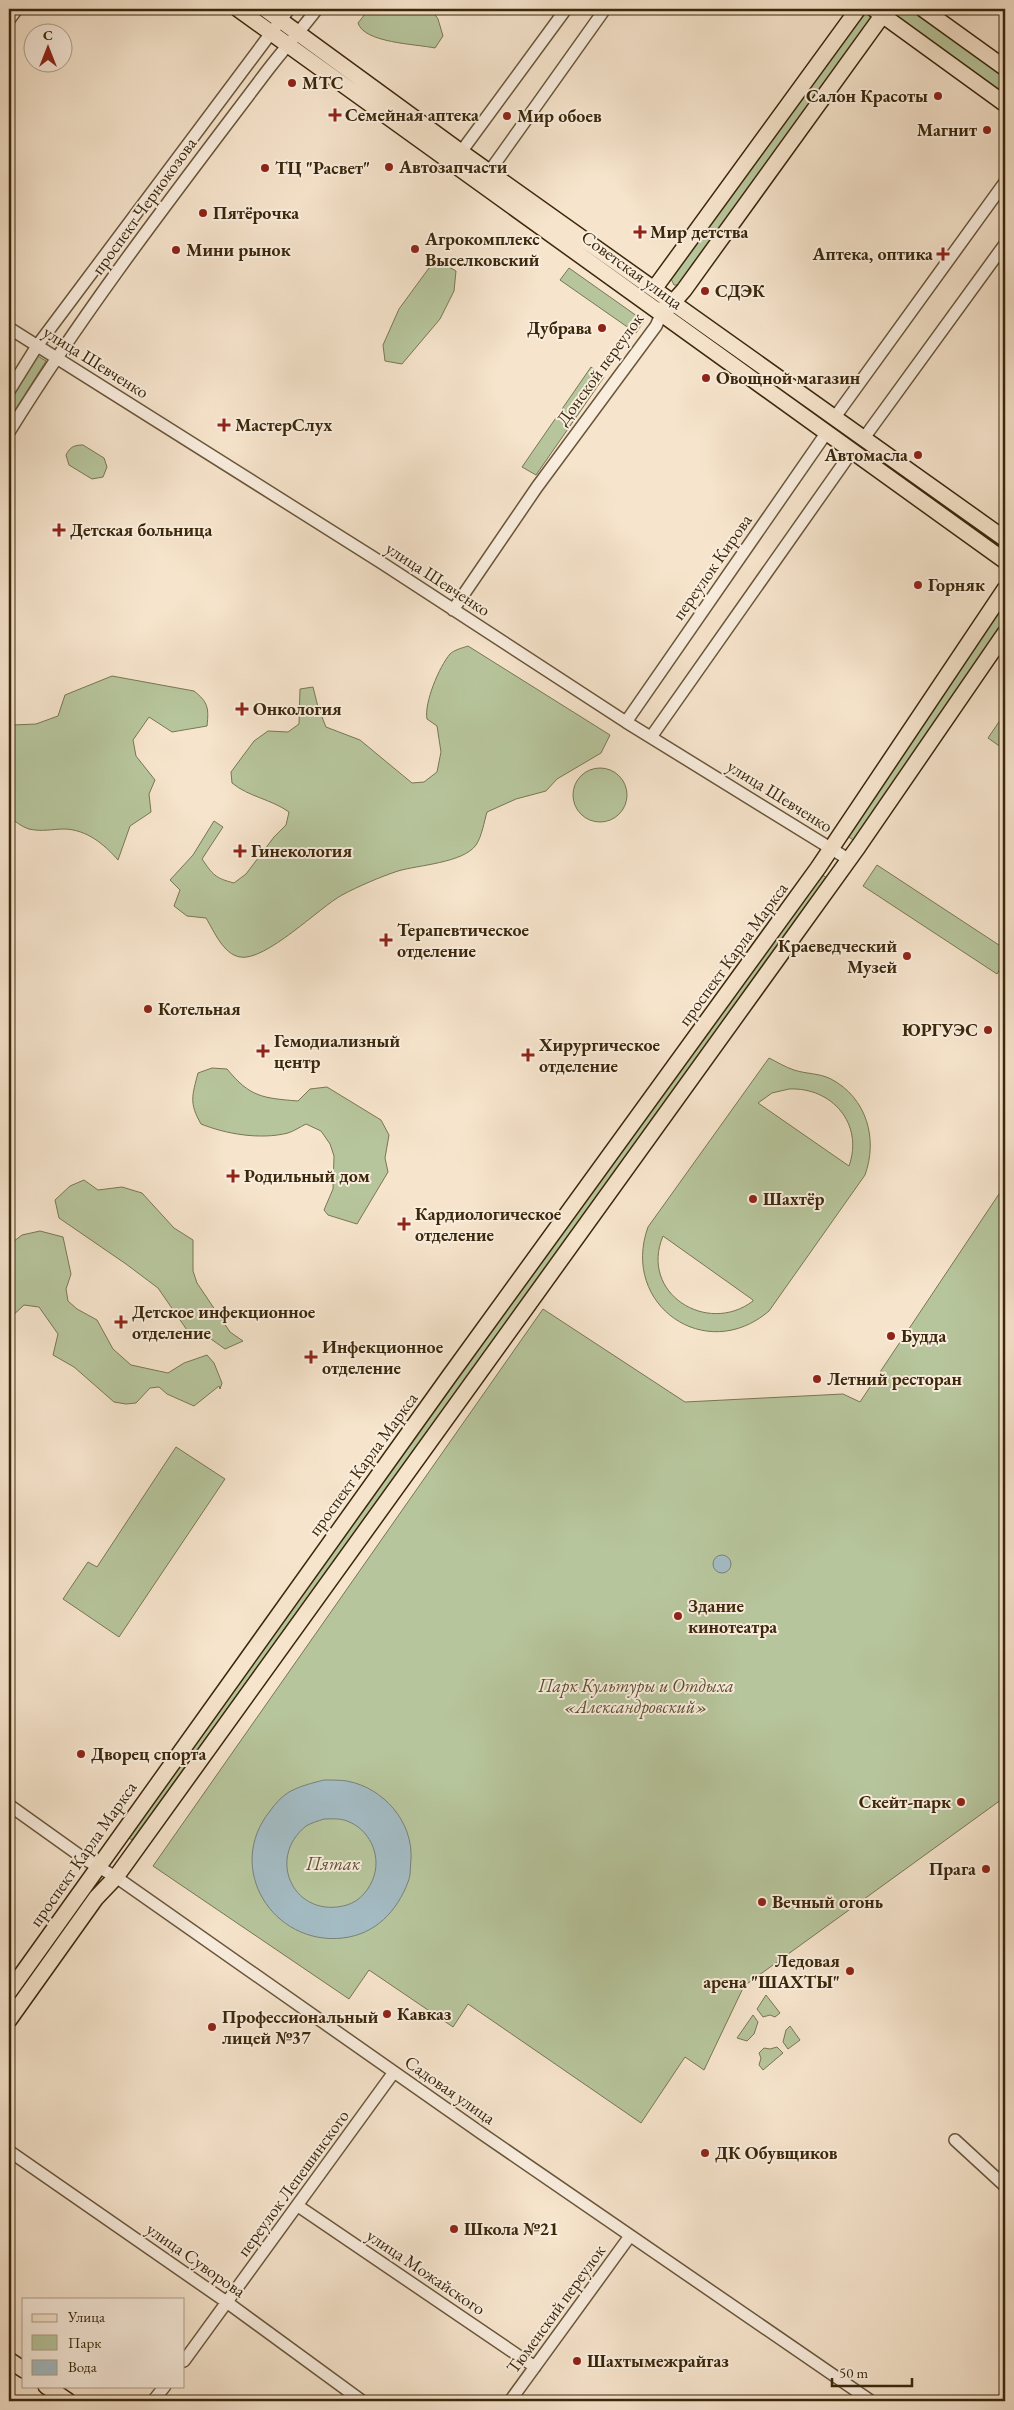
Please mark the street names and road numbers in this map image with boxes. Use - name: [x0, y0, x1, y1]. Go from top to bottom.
- street label: проспект Чернокозова: [86, 132, 202, 279]
- street label: Советская улица: [577, 225, 688, 315]
- street label: Донской переулок: [551, 307, 649, 430]
- street label: улица Шевченко: [39, 320, 153, 403]
- street label: переулок Кирова: [667, 509, 757, 624]
- street label: улица Шевченко: [382, 536, 495, 621]
- street label: улица Шевченко: [723, 754, 837, 837]
- street label: проспект Карла Маркса: [673, 877, 793, 1030]
- street label: проспект Карла Маркса: [303, 1387, 423, 1540]
- street label: проспект Карла Маркса: [24, 1776, 142, 1931]
- street label: Садовая улица: [400, 2050, 501, 2130]
- street label: переулок Лепешинского: [231, 2105, 354, 2261]
- street label: улица Суворова: [142, 2217, 251, 2303]
- street label: улица Можайского: [362, 2223, 490, 2320]
- street label: Тюменский переулок: [501, 2239, 610, 2378]

